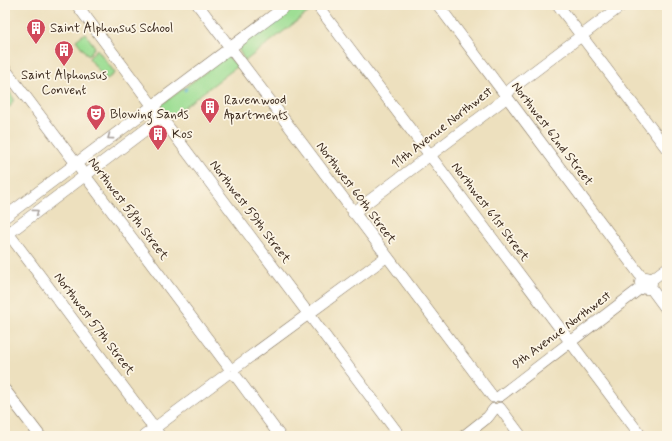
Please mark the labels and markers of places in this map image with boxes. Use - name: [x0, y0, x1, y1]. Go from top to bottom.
- building icon: Saint Alphonsus School: [25, 17, 47, 45]
- place label: Saint Alphonsus School: [50, 20, 173, 37]
- building icon: Saint Alphonsus Convent: [53, 39, 75, 67]
- place label: Saint Alphonsus Convent: [21, 67, 107, 99]
- place label: Ravenwood Apartments: [224, 92, 288, 125]
- building icon: Ravenwood Apartments: [199, 96, 221, 124]
- theatre icon: Blowing Sands: [85, 103, 107, 131]
- place label: Blowing Sands: [110, 106, 189, 125]
- building icon: Kos: [147, 123, 169, 151]
- place label: Kos: [172, 126, 193, 143]

